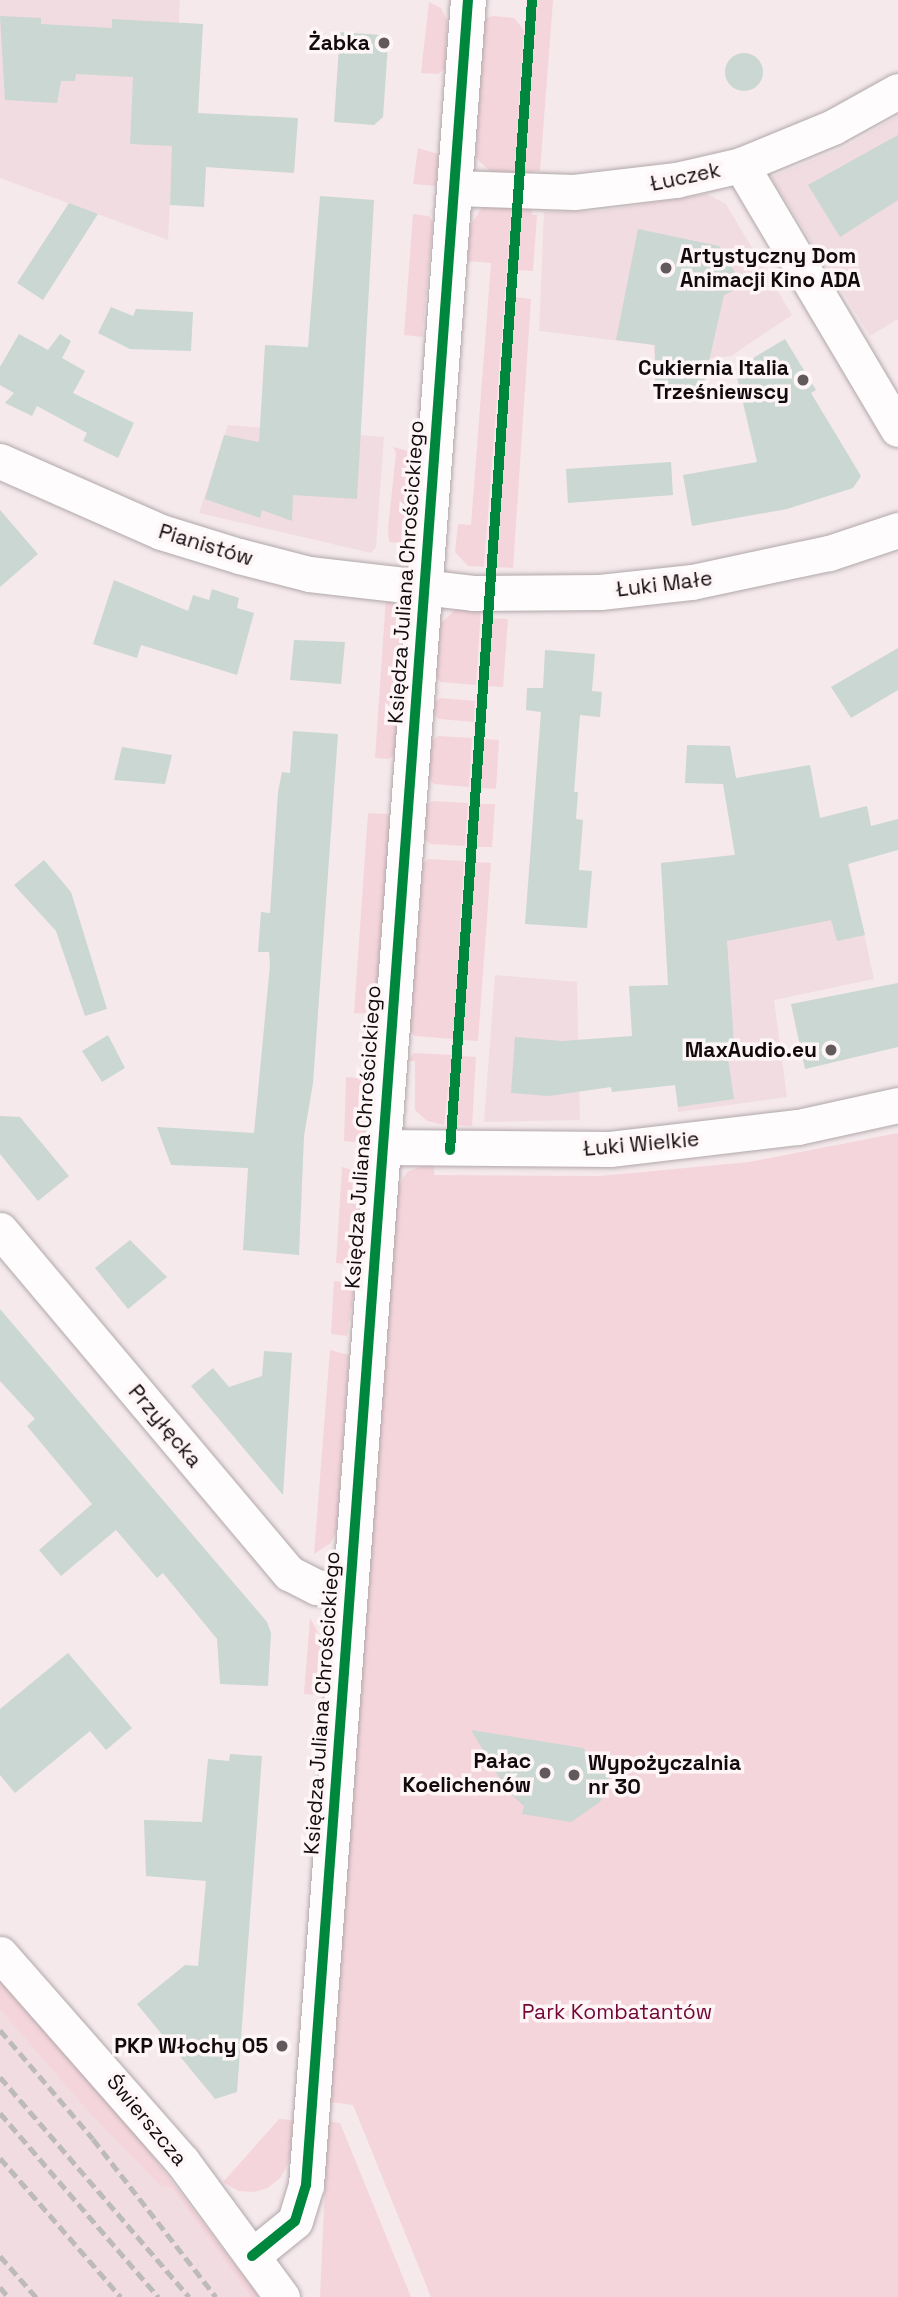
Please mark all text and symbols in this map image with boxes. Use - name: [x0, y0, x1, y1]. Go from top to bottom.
- place label: Żabka: [309, 30, 370, 56]
- marker: Żabka: [376, 35, 392, 51]
- street label: Łuczek: [647, 157, 723, 197]
- place label: Artystyczny Dom Animacji Kino ADA: [680, 243, 861, 293]
- marker: Artystyczny Dom Animacji Kino ADA: [658, 260, 674, 276]
- place label: Cukiernia Italia Trześniewscy: [638, 355, 789, 405]
- marker: Cukiernia Italia Trześniewscy: [795, 372, 811, 388]
- street label: Księdza Juliana Chrościckiego: [383, 419, 429, 725]
- street label: Pianistów: [156, 519, 256, 571]
- street label: Łuki Małe: [614, 566, 714, 602]
- street label: Księdza Juliana Chrościckiego: [340, 984, 386, 1290]
- place label: MaxAudio.eu: [685, 1037, 817, 1063]
- marker: MaxAudio.eu: [823, 1042, 839, 1058]
- street label: Łuki Wielkie: [582, 1126, 700, 1162]
- street label: Przyłęcka: [123, 1380, 207, 1472]
- street label: Księdza Juliana Chrościckiego: [299, 1550, 345, 1856]
- place label: Pałac Koelichenów: [402, 1748, 531, 1798]
- place label: Wypożyczalnia nr 30: [588, 1750, 741, 1800]
- marker: Pałac Koelichenów: [537, 1765, 553, 1781]
- marker: Wypożyczalnia nr 30: [566, 1767, 582, 1783]
- park label: Park Kombatantów: [522, 1999, 712, 2025]
- place label: PKP Włochy 05: [114, 2033, 268, 2059]
- marker: PKP Włochy 05: [274, 2038, 290, 2054]
- street label: Świerszcza: [101, 2069, 193, 2171]

